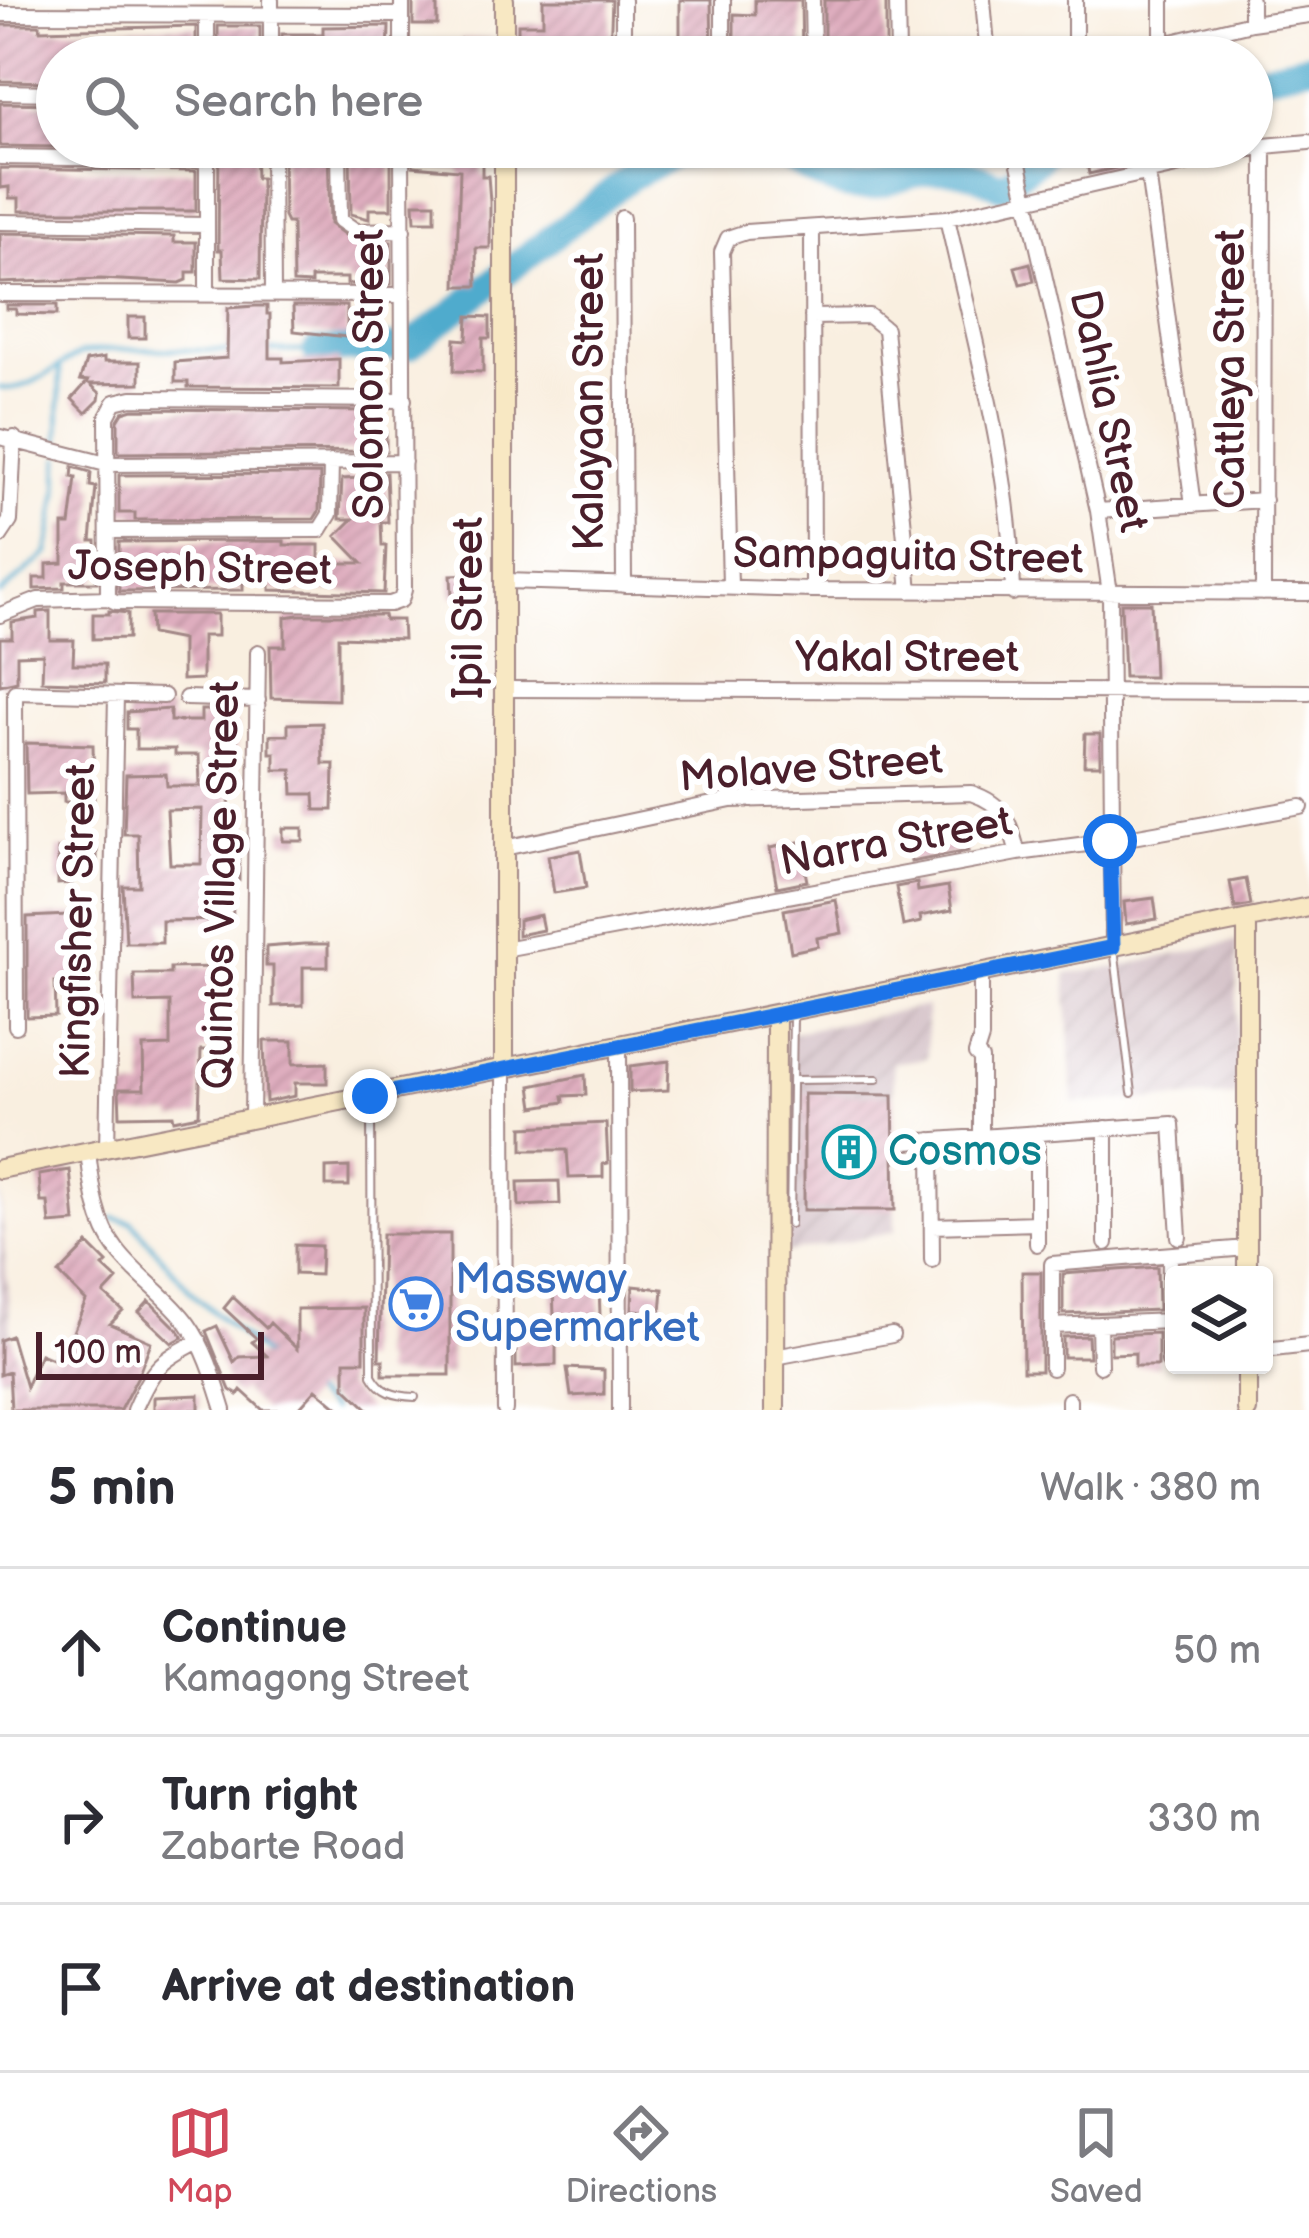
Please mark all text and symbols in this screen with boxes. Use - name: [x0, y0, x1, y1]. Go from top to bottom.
- search box: [36, 36, 1273, 168]
- icon: search: [78, 69, 144, 135]
- text: Search here: [174, 75, 423, 130]
- street label: Solomon Street: [345, 229, 396, 519]
- street label: Cattleya Street: [1206, 229, 1257, 509]
- street label: Kalayaan Street: [565, 253, 616, 551]
- street label: Dahlia Street: [1058, 285, 1159, 537]
- street label: Ipil Street: [444, 517, 495, 699]
- street label: Sampaguita Street: [732, 528, 1084, 586]
- street label: Joseph Street: [68, 541, 333, 597]
- street label: Yakal Street: [794, 633, 1019, 684]
- street label: Quintos Village Street: [193, 680, 251, 1090]
- street label: Molave Street: [678, 734, 944, 804]
- street label: Kingfisher Street: [51, 763, 107, 1079]
- street label: Narra Street: [776, 797, 1016, 887]
- route start: [1083, 814, 1137, 868]
- route end: [343, 1069, 397, 1123]
- building icon: Cosmos: [821, 1124, 877, 1180]
- place label: Cosmos: [888, 1127, 1042, 1178]
- place label: Massway Supermarket: [455, 1255, 700, 1354]
- map controls: [1165, 1266, 1273, 1374]
- button: layers: [1165, 1266, 1273, 1374]
- supermarket icon: Massway Supermarket: [388, 1276, 444, 1332]
- scale bar: [36, 1326, 264, 1379]
- text: 100 m: [54, 1333, 142, 1373]
- text: 5 min: [48, 1458, 176, 1519]
- text: Walk · 380 m: [1040, 1465, 1261, 1512]
- text: Continue: [162, 1601, 347, 1656]
- icon: ahead: [48, 1619, 114, 1685]
- text: 50 m: [1173, 1628, 1261, 1675]
- text: Kamagong Street: [162, 1656, 469, 1703]
- text: Turn right: [162, 1769, 358, 1824]
- icon: right: [48, 1787, 114, 1853]
- text: 330 m: [1147, 1796, 1261, 1843]
- text: Zabarte Road: [162, 1824, 405, 1871]
- icon: arrive: [48, 1955, 114, 2021]
- text: Arrive at destination: [162, 1960, 575, 2015]
- tab: Map: [166, 2100, 233, 2212]
- tab: Directions: [565, 2100, 717, 2212]
- tab: Saved: [1050, 2100, 1143, 2212]

